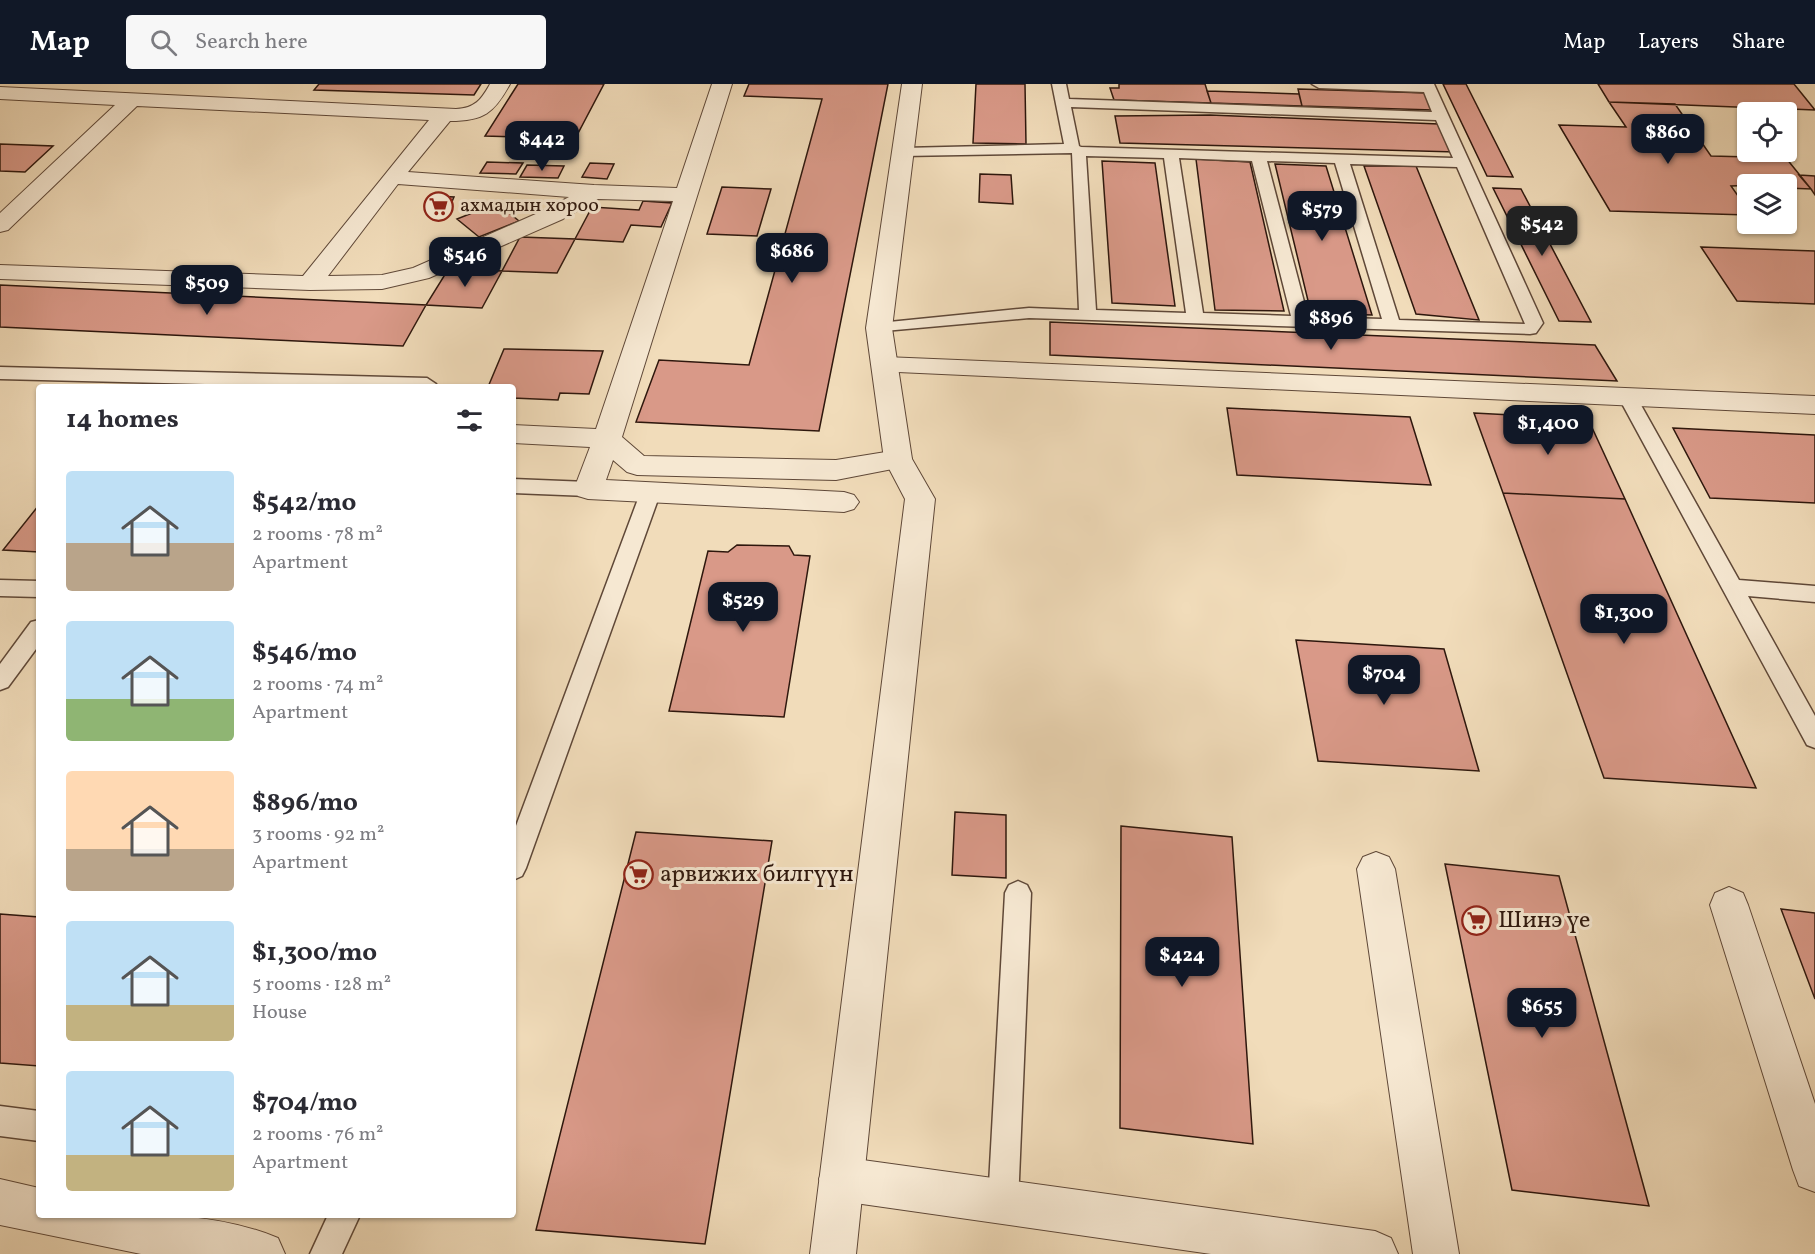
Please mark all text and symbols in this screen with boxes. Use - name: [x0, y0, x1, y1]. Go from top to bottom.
- search box: [126, 15, 546, 69]
- text: Map: [30, 23, 90, 62]
- icon: search: [147, 26, 180, 59]
- text: Search here: [195, 27, 308, 58]
- text: Map: [1563, 28, 1605, 57]
- text: Layers: [1638, 28, 1699, 57]
- text: Share: [1732, 28, 1785, 57]
- map controls: [1737, 102, 1797, 234]
- button: locate: [1737, 102, 1797, 162]
- pin: $860: [1632, 114, 1704, 165]
- text: $860: [1645, 119, 1691, 147]
- pin: $442: [506, 121, 578, 172]
- text: $442: [519, 126, 565, 154]
- button: layers: [1737, 174, 1797, 234]
- supermarket icon: ахмадын хороо: [423, 190, 455, 222]
- pin: $579: [1286, 191, 1358, 242]
- place label: ахмадын хороо: [460, 192, 599, 220]
- text: $579: [1302, 196, 1342, 224]
- pin: $542: [1506, 206, 1578, 257]
- text: $542: [1520, 211, 1564, 239]
- pin: $686: [756, 233, 828, 284]
- pin: $546: [429, 237, 501, 288]
- text: $686: [770, 238, 814, 266]
- text: $546: [443, 242, 487, 270]
- pin: $509: [171, 265, 243, 316]
- text: $509: [185, 270, 229, 298]
- pin: $896: [1295, 300, 1367, 351]
- text: $896: [1309, 305, 1353, 333]
- text: 14 homes: [66, 402, 179, 438]
- icon: filters: [453, 404, 486, 437]
- pin: $1,400: [1499, 405, 1597, 456]
- text: $1,400: [1517, 410, 1579, 438]
- text: $542/mo: [252, 485, 356, 521]
- icon: home: [114, 495, 186, 567]
- text: 2 rooms · 78 m²: [252, 521, 383, 549]
- text: Apartment: [252, 549, 348, 577]
- pin: $529: [707, 582, 779, 633]
- text: $529: [722, 587, 764, 615]
- pin: $1,300: [1575, 594, 1673, 645]
- text: $1,300: [1594, 599, 1654, 627]
- text: $546/mo: [252, 635, 357, 671]
- icon: home: [114, 645, 186, 717]
- pin: $704: [1348, 655, 1420, 706]
- text: $704: [1362, 660, 1406, 688]
- text: 2 rooms · 74 m²: [252, 671, 383, 699]
- text: Apartment: [252, 699, 348, 727]
- text: $896/mo: [252, 785, 358, 821]
- icon: home: [114, 795, 186, 867]
- text: 3 rooms · 92 m²: [252, 821, 384, 849]
- text: Apartment: [252, 849, 348, 877]
- place label: арвижих билгүүн: [660, 858, 854, 892]
- supermarket icon: арвижих билгүүн: [623, 859, 655, 891]
- place label: Шинэ үе: [1498, 904, 1590, 938]
- supermarket icon: Шинэ үе: [1461, 905, 1493, 937]
- text: $1,300/mo: [252, 935, 377, 971]
- pin: $424: [1146, 937, 1218, 988]
- text: $424: [1159, 942, 1205, 970]
- icon: home: [114, 945, 186, 1017]
- text: 5 rooms · 128 m²: [252, 971, 391, 999]
- pin: $655: [1506, 988, 1578, 1039]
- text: $655: [1521, 993, 1563, 1021]
- text: House: [252, 999, 307, 1027]
- text: $704/mo: [252, 1085, 357, 1121]
- icon: home: [114, 1095, 186, 1167]
- text: 2 rooms · 76 m²: [252, 1121, 384, 1149]
- text: Apartment: [252, 1149, 348, 1177]

